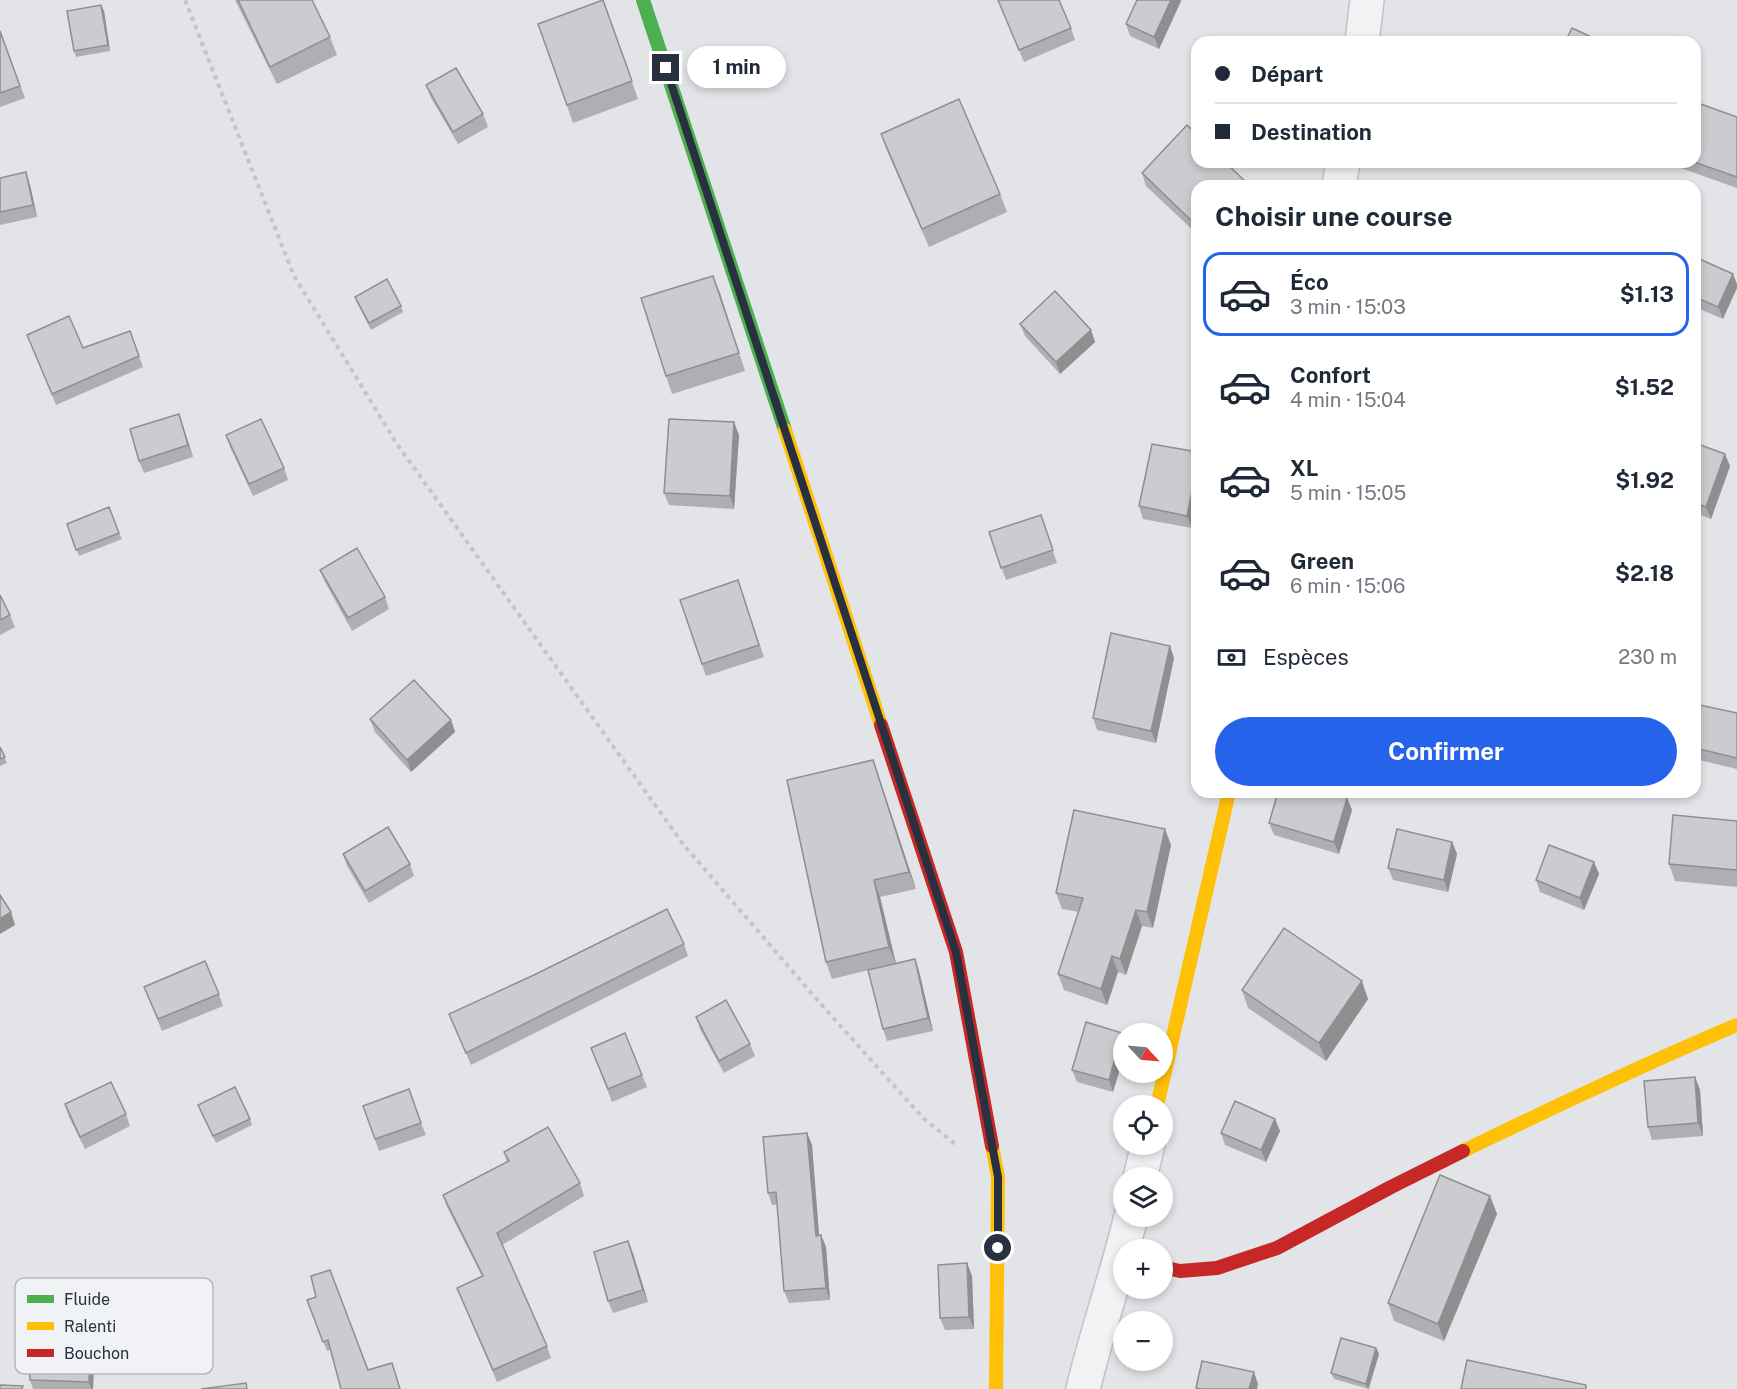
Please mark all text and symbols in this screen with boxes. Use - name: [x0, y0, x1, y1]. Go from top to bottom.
- callout: 1 min: [687, 47, 786, 89]
- route end: [652, 54, 679, 81]
- text: 1 min: [712, 55, 761, 79]
- text: Départ: [1251, 61, 1323, 87]
- text: Destination: [1251, 119, 1372, 145]
- text: Choisir une course: [1215, 200, 1453, 232]
- icon: car: [1218, 267, 1272, 321]
- text: Éco: [1290, 269, 1329, 295]
- text: $1.13: [1620, 281, 1674, 307]
- text: 3 min · 15:03: [1290, 295, 1406, 319]
- icon: car: [1218, 360, 1272, 414]
- text: Confort: [1290, 362, 1371, 388]
- text: $1.52: [1615, 374, 1674, 400]
- text: 4 min · 15:04: [1290, 388, 1406, 412]
- icon: car: [1218, 453, 1272, 507]
- text: XL: [1290, 455, 1318, 481]
- text: $1.92: [1615, 467, 1674, 493]
- text: 5 min · 15:05: [1290, 481, 1406, 505]
- icon: car: [1218, 546, 1272, 600]
- text: Green: [1290, 548, 1354, 574]
- text: $2.18: [1615, 560, 1674, 586]
- text: 6 min · 15:06: [1290, 574, 1405, 598]
- icon: cash: [1215, 641, 1248, 674]
- text: Espèces: [1263, 644, 1349, 670]
- text: 230 m: [1618, 645, 1677, 669]
- button: Confirmer: [1215, 717, 1677, 786]
- north arrow: [1113, 1023, 1173, 1083]
- map controls: [1113, 1023, 1173, 1371]
- button: locate: [1113, 1095, 1173, 1155]
- button: layers: [1113, 1167, 1173, 1227]
- route start: [984, 1234, 1011, 1261]
- button: +: [1113, 1239, 1173, 1299]
- legend: [15, 1278, 213, 1374]
- text: Fluide: [64, 1290, 110, 1309]
- button: −: [1113, 1311, 1173, 1371]
- text: Ralenti: [64, 1317, 116, 1336]
- text: Bouchon: [64, 1344, 129, 1363]

